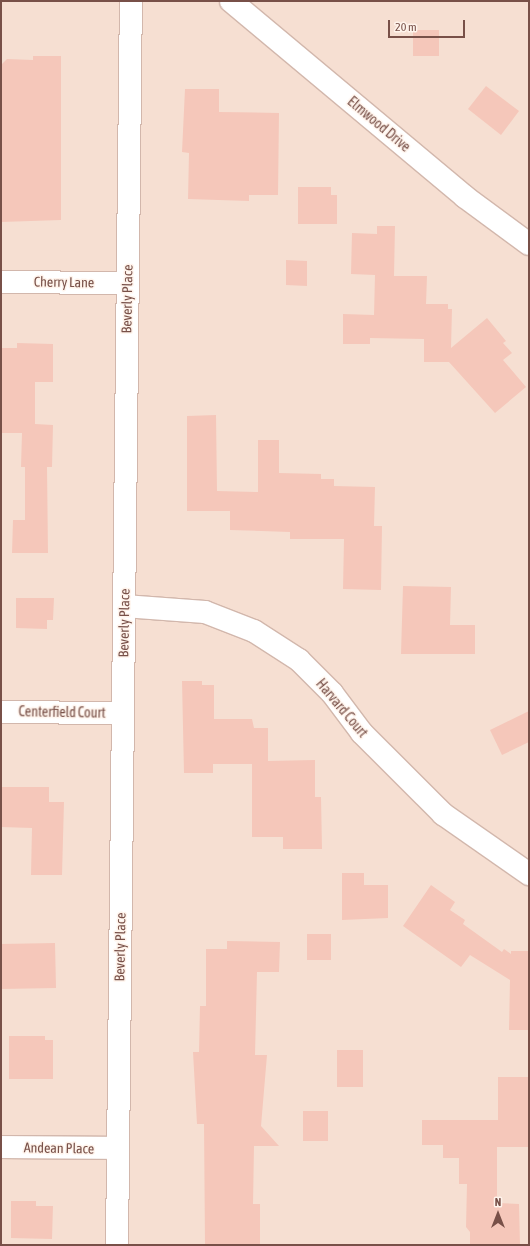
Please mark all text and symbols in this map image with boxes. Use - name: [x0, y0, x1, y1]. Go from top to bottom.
- scale bar: [390, 12, 467, 38]
- text: 20 m: [395, 20, 417, 34]
- street label: Elmwood Drive: [344, 93, 414, 155]
- street label: Beverly Place: [118, 264, 136, 334]
- street label: Cherry Lane: [34, 273, 94, 291]
- street label: Beverly Place: [115, 588, 133, 658]
- street label: Harvard Court: [313, 675, 371, 741]
- street label: Centerfield Court: [18, 703, 106, 721]
- street label: Beverly Place: [111, 912, 129, 982]
- street label: Andean Place: [24, 1139, 94, 1157]
- north arrow: [478, 1194, 518, 1234]
- text: N: [495, 1196, 501, 1208]

